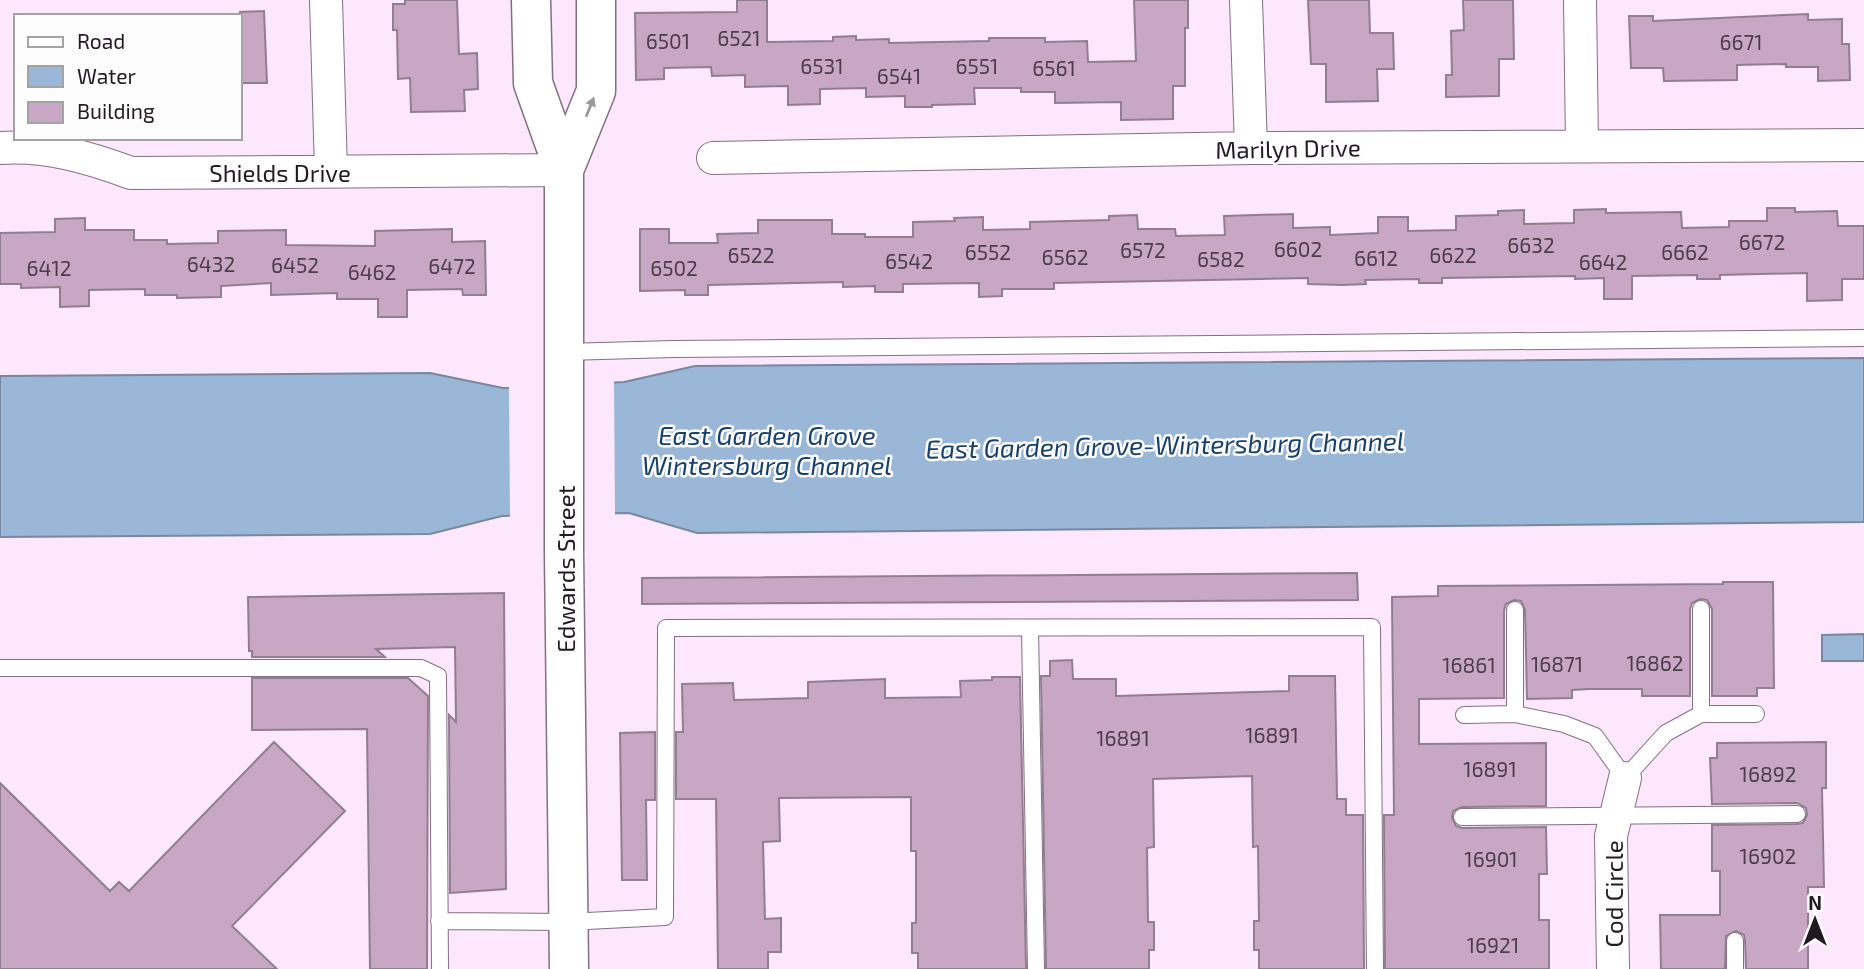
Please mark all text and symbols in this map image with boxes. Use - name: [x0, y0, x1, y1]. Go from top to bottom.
- legend: [14, 14, 242, 140]
- house number: 6521: [717, 25, 761, 50]
- text: Road: [77, 28, 125, 53]
- house number: 6501: [646, 28, 690, 53]
- house number: 6671: [1719, 29, 1763, 54]
- house number: 6531: [800, 53, 844, 78]
- house number: 6551: [956, 53, 998, 78]
- house number: 6561: [1032, 55, 1076, 80]
- text: Water: [77, 63, 136, 88]
- house number: 6541: [877, 63, 921, 88]
- one-way arrow: [585, 96, 596, 117]
- text: Building: [77, 98, 155, 123]
- street label: Marilyn Drive: [1215, 132, 1361, 164]
- street label: Shields Drive: [209, 158, 351, 187]
- house number: 6672: [1739, 229, 1785, 254]
- house number: 6632: [1507, 232, 1555, 257]
- house number: 6602: [1274, 236, 1322, 261]
- house number: 6572: [1120, 237, 1166, 262]
- house number: 6552: [965, 239, 1011, 264]
- house number: 6662: [1661, 239, 1709, 264]
- house number: 6522: [728, 242, 774, 267]
- house number: 6622: [1429, 242, 1477, 267]
- house number: 6562: [1041, 244, 1089, 269]
- house number: 6612: [1354, 245, 1398, 270]
- house number: 6582: [1197, 246, 1245, 271]
- house number: 6542: [885, 248, 933, 273]
- house number: 6642: [1579, 249, 1627, 274]
- house number: 6432: [187, 251, 235, 276]
- house number: 6452: [271, 252, 319, 277]
- house number: 6472: [428, 253, 476, 278]
- house number: 6412: [26, 255, 72, 280]
- house number: 6502: [650, 255, 698, 280]
- house number: 6462: [348, 259, 396, 284]
- water label: East Garden Grove Wintersburg Channel: [642, 419, 892, 480]
- water label: East Garden Grove-Wintersburg Channel: [925, 424, 1405, 464]
- street label: Edwards Street: [551, 485, 580, 653]
- house number: 16862: [1627, 650, 1683, 675]
- house number: 16871: [1531, 651, 1583, 676]
- house number: 16861: [1442, 652, 1496, 677]
- house number: 16891: [1245, 722, 1299, 747]
- house number: 16891: [1096, 725, 1150, 750]
- house number: 16891: [1463, 756, 1517, 781]
- house number: 16892: [1740, 761, 1796, 786]
- street label: Cod Circle: [1599, 840, 1628, 948]
- house number: 16902: [1740, 843, 1796, 868]
- house number: 16901: [1464, 846, 1518, 871]
- north arrow: [1780, 885, 1850, 955]
- text: N: [1808, 891, 1822, 914]
- house number: 16921: [1467, 932, 1519, 957]

